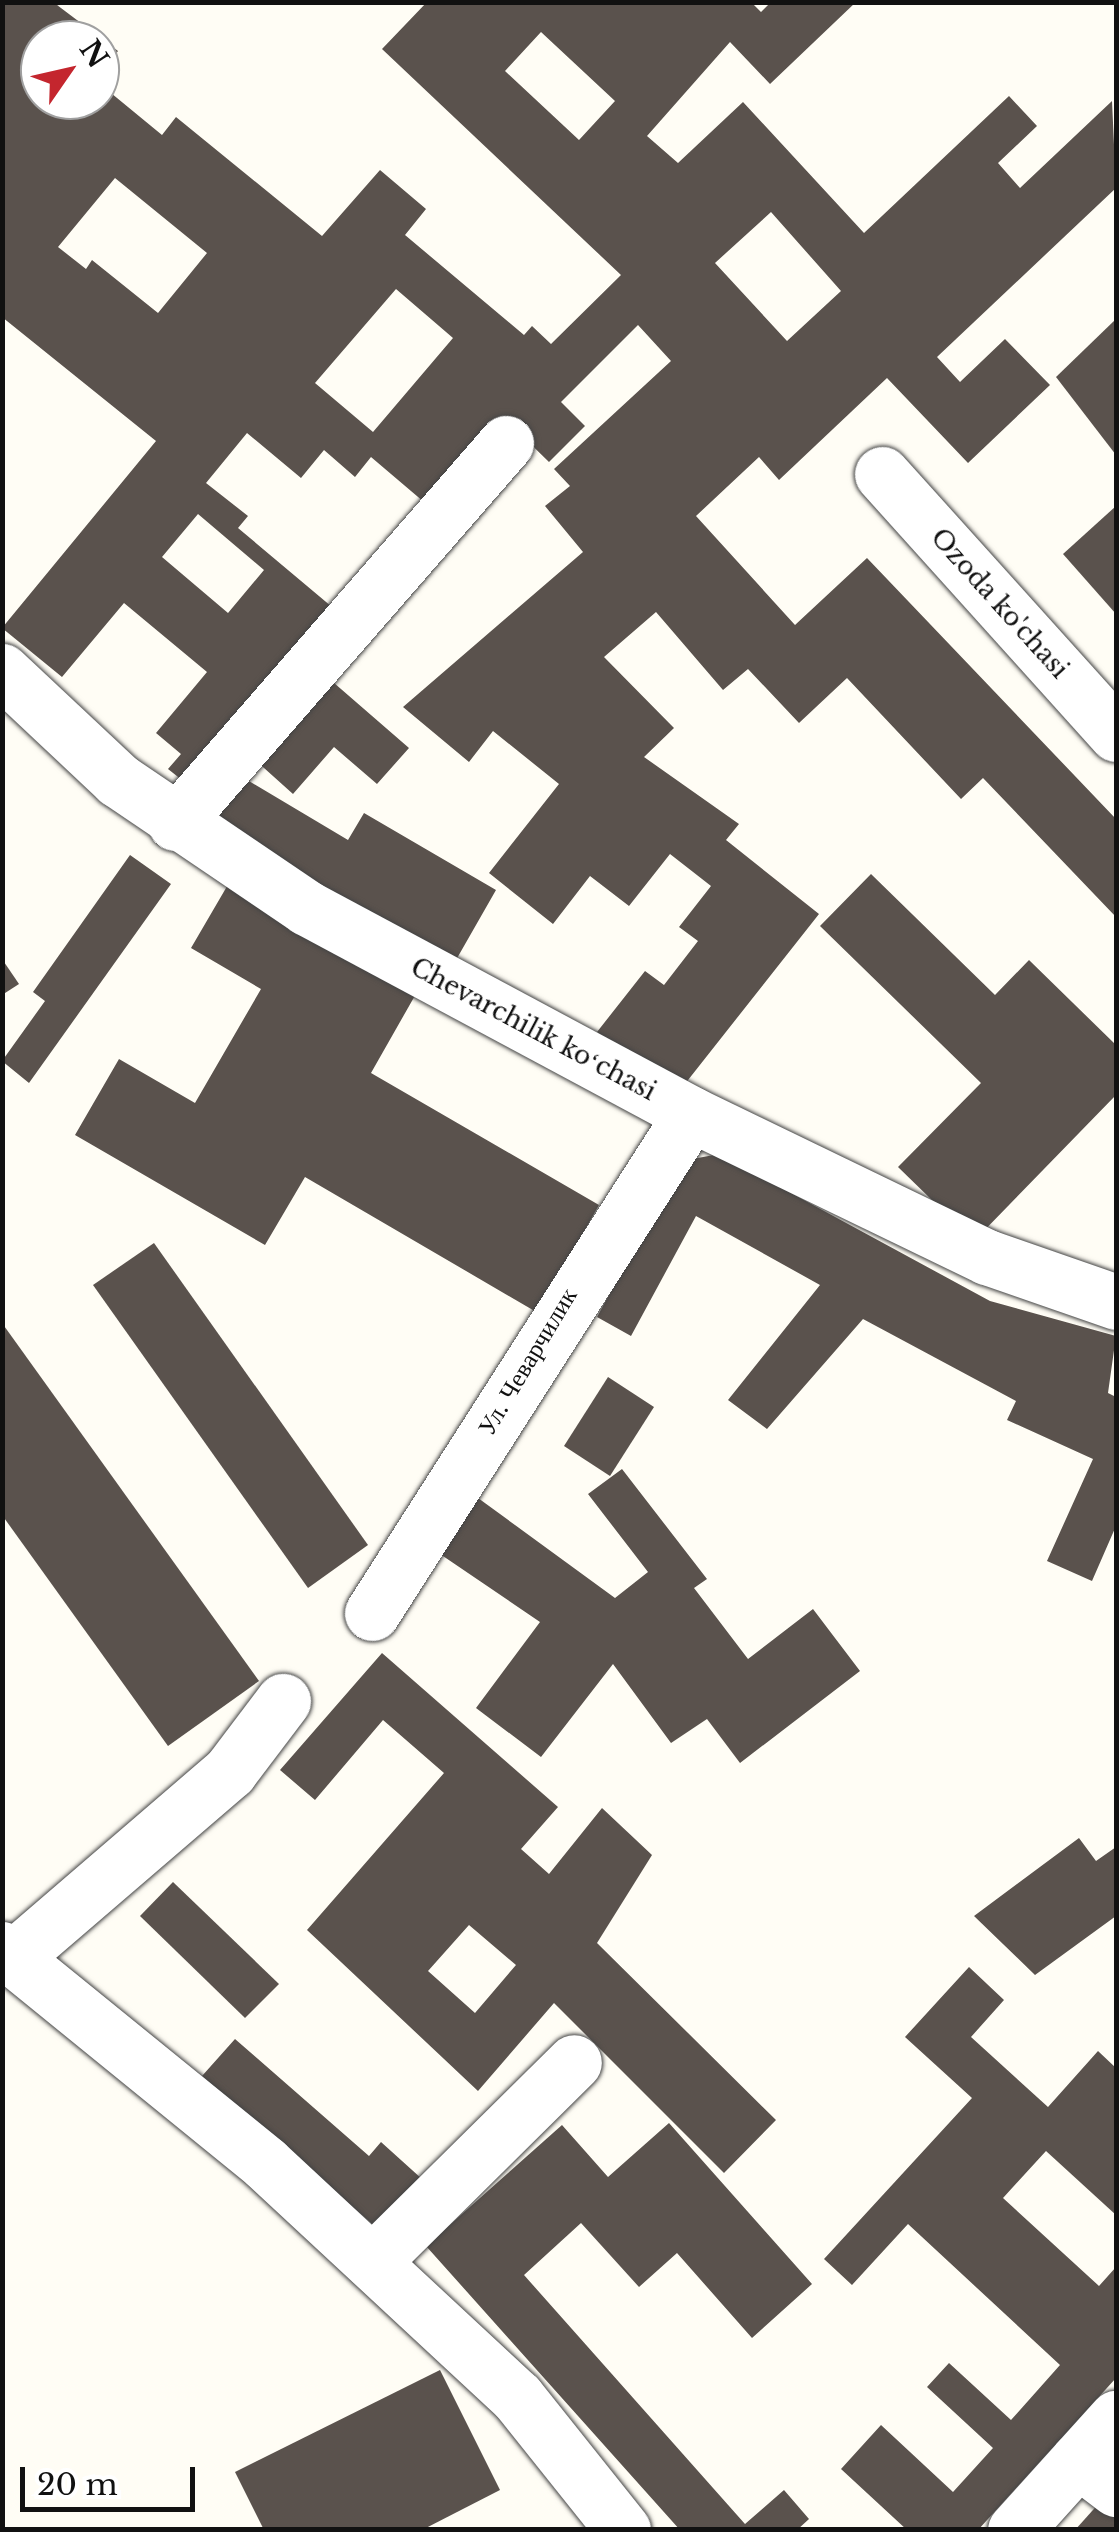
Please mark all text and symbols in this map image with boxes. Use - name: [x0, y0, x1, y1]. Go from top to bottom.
- north arrow: [20, 20, 120, 120]
- text: N: [72, 33, 115, 75]
- street label: Ozoda ko'chasi: [924, 523, 1074, 685]
- street label: Chevarchilik koʻchasi: [405, 953, 661, 1107]
- street label: Ул. Чеварчилик: [472, 1283, 584, 1441]
- scale bar: [25, 2447, 200, 2509]
- text: 20 m: [37, 2466, 118, 2503]

